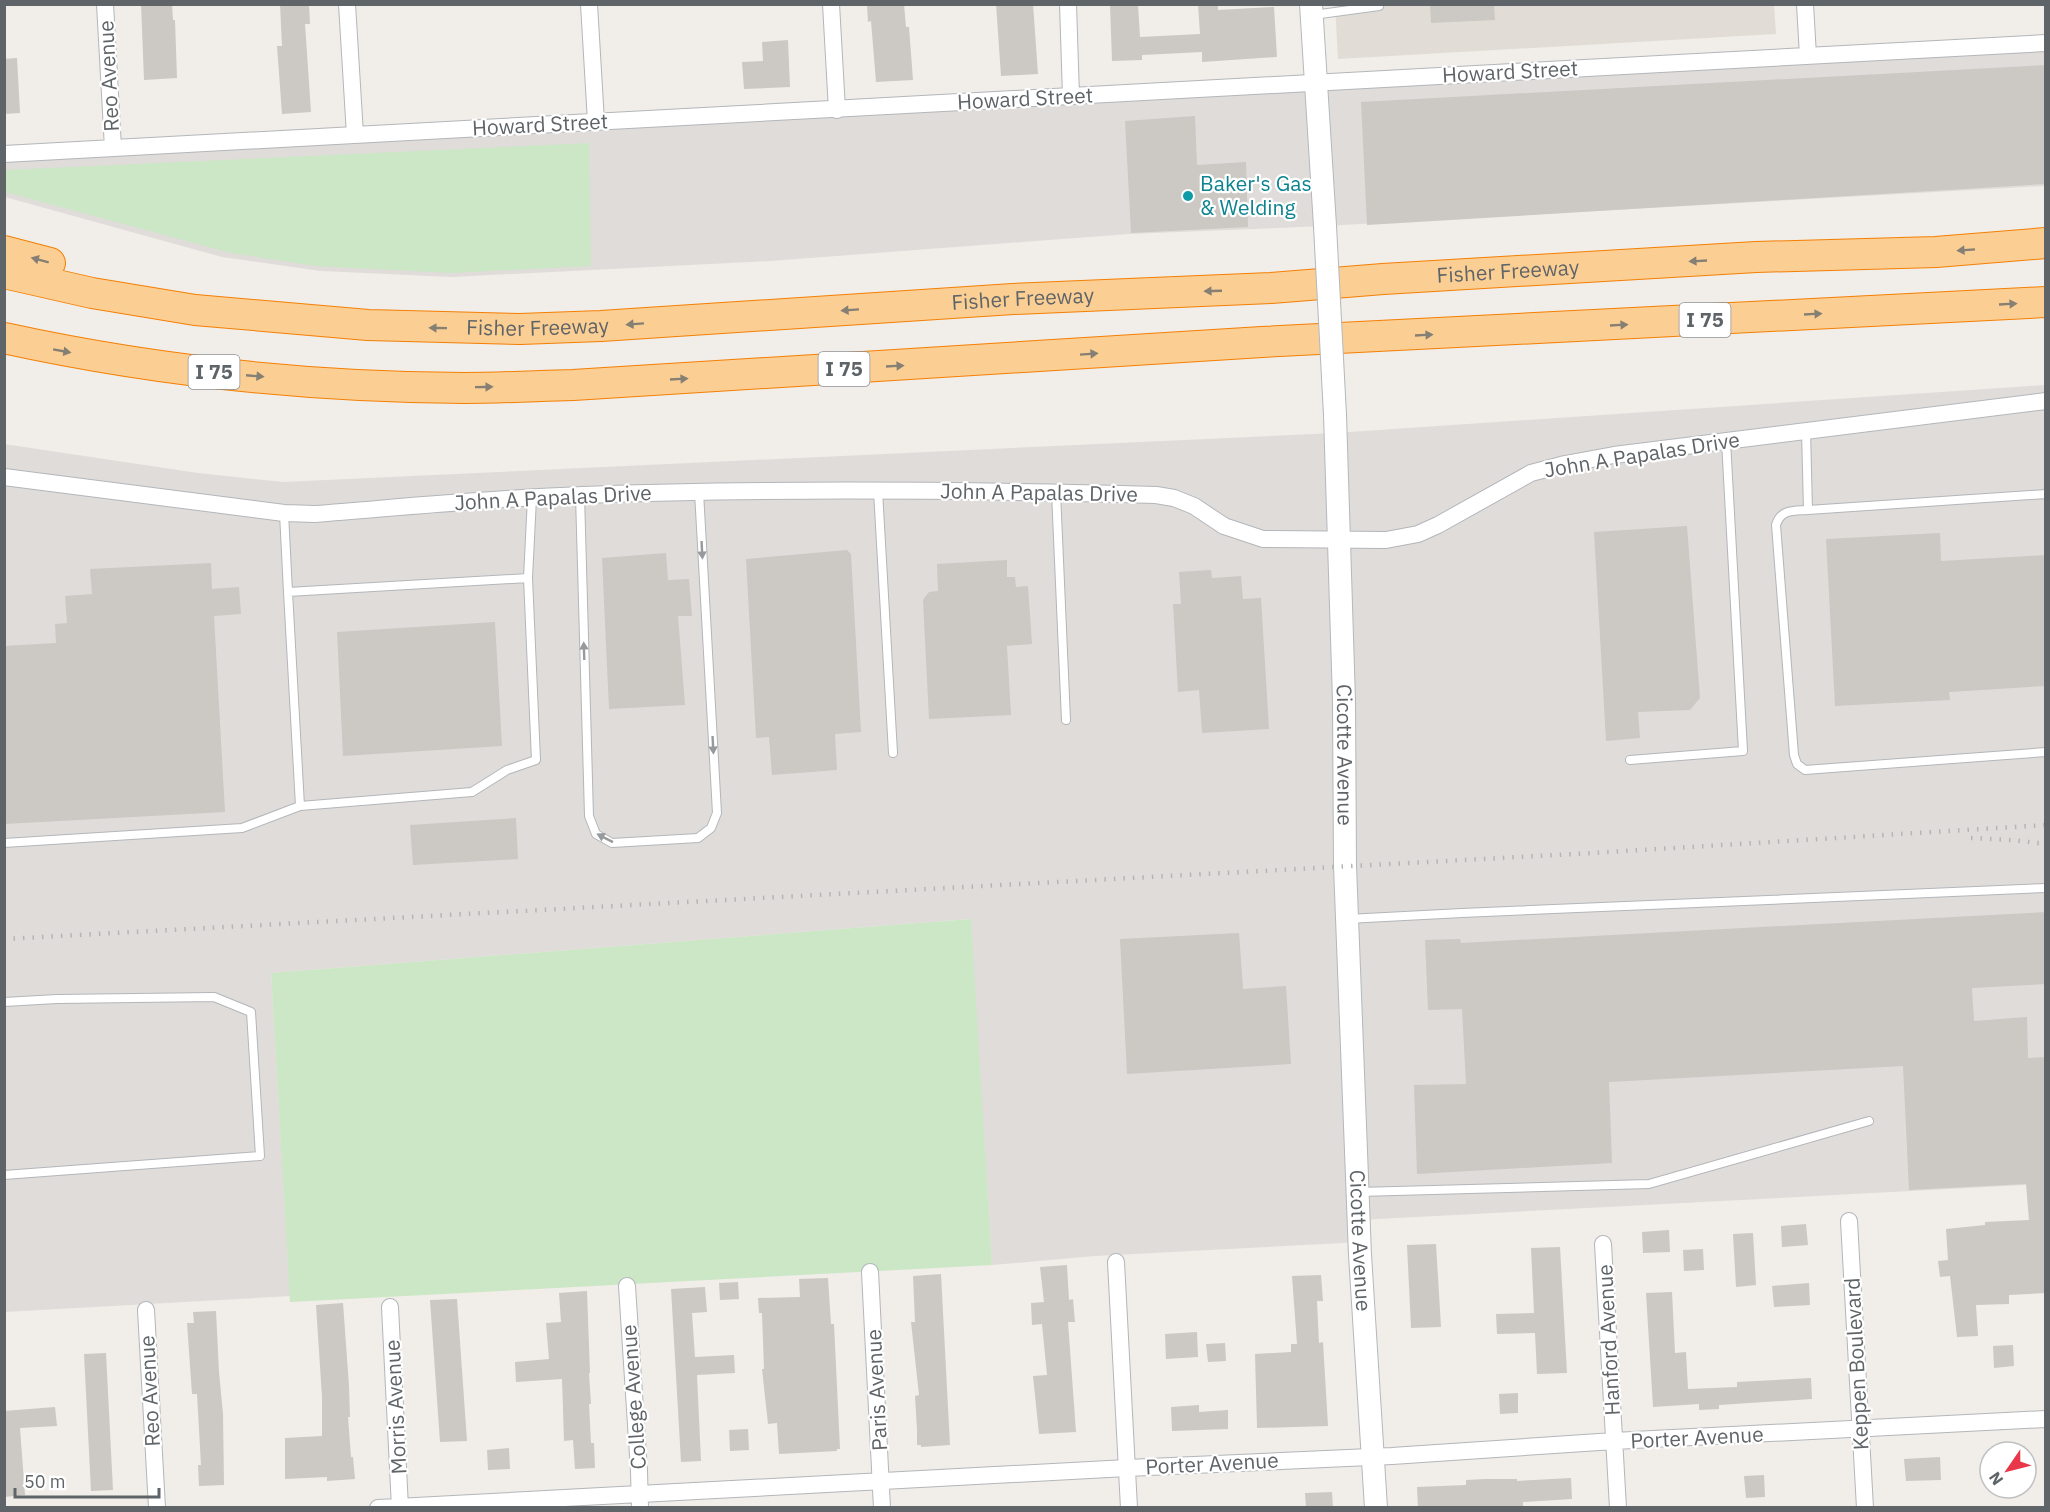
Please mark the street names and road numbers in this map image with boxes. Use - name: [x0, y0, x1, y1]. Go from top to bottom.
- street label: Reo Avenue: [91, 20, 125, 132]
- street label: Howard Street: [1441, 53, 1579, 89]
- street label: Howard Street: [956, 80, 1094, 116]
- street label: Howard Street: [471, 106, 609, 142]
- street label: Fisher Freeway: [1436, 252, 1580, 289]
- street label: Fisher Freeway: [950, 281, 1095, 316]
- road number: I 75: [1680, 303, 1730, 337]
- street label: Fisher Freeway: [466, 310, 610, 342]
- road number: I 75: [818, 352, 870, 386]
- road number: I 75: [188, 355, 240, 389]
- street label: John A Papalas Drive: [1542, 425, 1742, 483]
- street label: John A Papalas Drive: [940, 476, 1138, 508]
- street label: John A Papalas Drive: [454, 478, 652, 516]
- street label: Cicotte Avenue: [1330, 684, 1360, 826]
- street label: Cicotte Avenue: [1344, 1169, 1379, 1312]
- street label: Hanford Avenue: [1590, 1264, 1626, 1416]
- street label: Keppen Boulevard: [1838, 1277, 1875, 1451]
- street label: College Avenue: [614, 1324, 652, 1470]
- street label: Paris Avenue: [859, 1328, 893, 1452]
- street label: Reo Avenue: [132, 1335, 166, 1447]
- street label: Morris Avenue: [377, 1339, 413, 1475]
- street label: Porter Avenue: [1630, 1420, 1764, 1454]
- street label: Porter Avenue: [1145, 1446, 1279, 1480]

